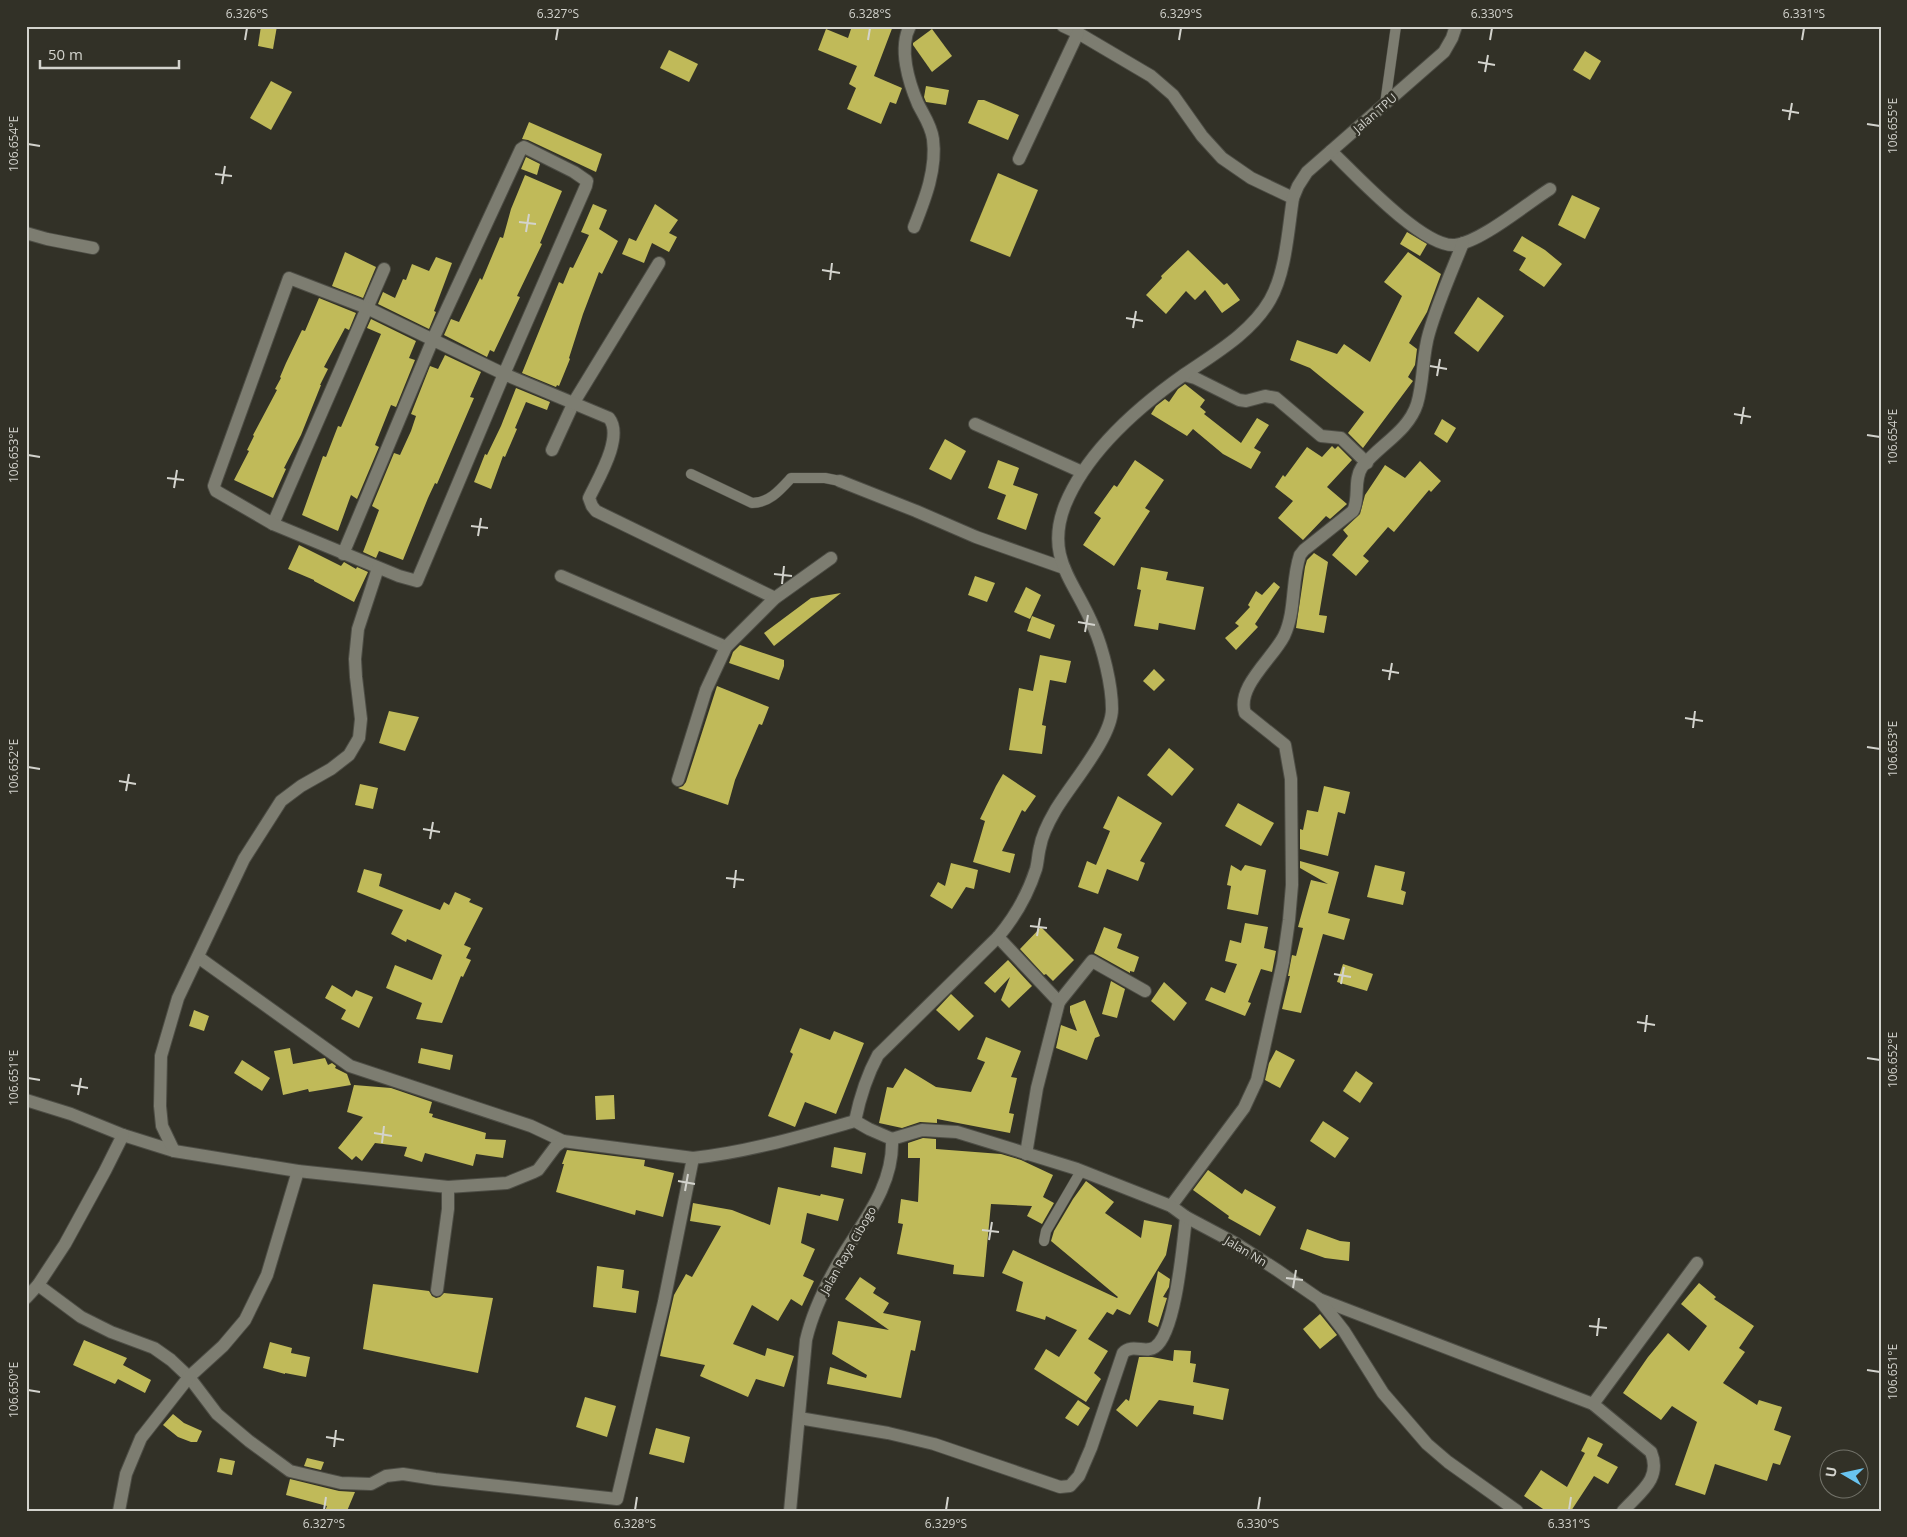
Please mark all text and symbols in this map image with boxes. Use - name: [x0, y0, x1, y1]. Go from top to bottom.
- text: 6.326°S: [226, 5, 268, 22]
- text: 6.327°S: [537, 5, 579, 22]
- text: 6.328°S: [849, 5, 891, 22]
- text: 6.329°S: [1160, 5, 1202, 22]
- text: 6.330°S: [1471, 5, 1513, 22]
- text: 6.331°S: [1783, 5, 1825, 22]
- scale bar: [40, 38, 179, 70]
- text: 50 m: [48, 44, 83, 64]
- street label: Jalan TPU: [1349, 89, 1400, 137]
- text: 106.655°E: [1884, 98, 1901, 154]
- text: 106.654°E: [5, 116, 22, 172]
- text: 106.654°E: [1884, 409, 1901, 465]
- text: 106.653°E: [5, 427, 22, 483]
- text: 106.653°E: [1884, 721, 1901, 777]
- text: 106.652°E: [5, 739, 22, 795]
- text: 106.652°E: [1884, 1032, 1901, 1088]
- text: 106.651°E: [5, 1050, 22, 1106]
- street label: Jalan Raya Cibogo: [815, 1203, 880, 1298]
- street label: Jalan Nn: [1221, 1231, 1270, 1270]
- text: 106.651°E: [1884, 1344, 1901, 1400]
- text: 106.650°E: [5, 1362, 22, 1418]
- north arrow: [1820, 1450, 1870, 1500]
- text: U: [1820, 1465, 1841, 1479]
- text: 6.327°S: [303, 1515, 345, 1532]
- text: 6.328°S: [614, 1515, 656, 1532]
- text: 6.329°S: [925, 1515, 967, 1532]
- text: 6.330°S: [1237, 1515, 1279, 1532]
- text: 6.331°S: [1548, 1515, 1590, 1532]

